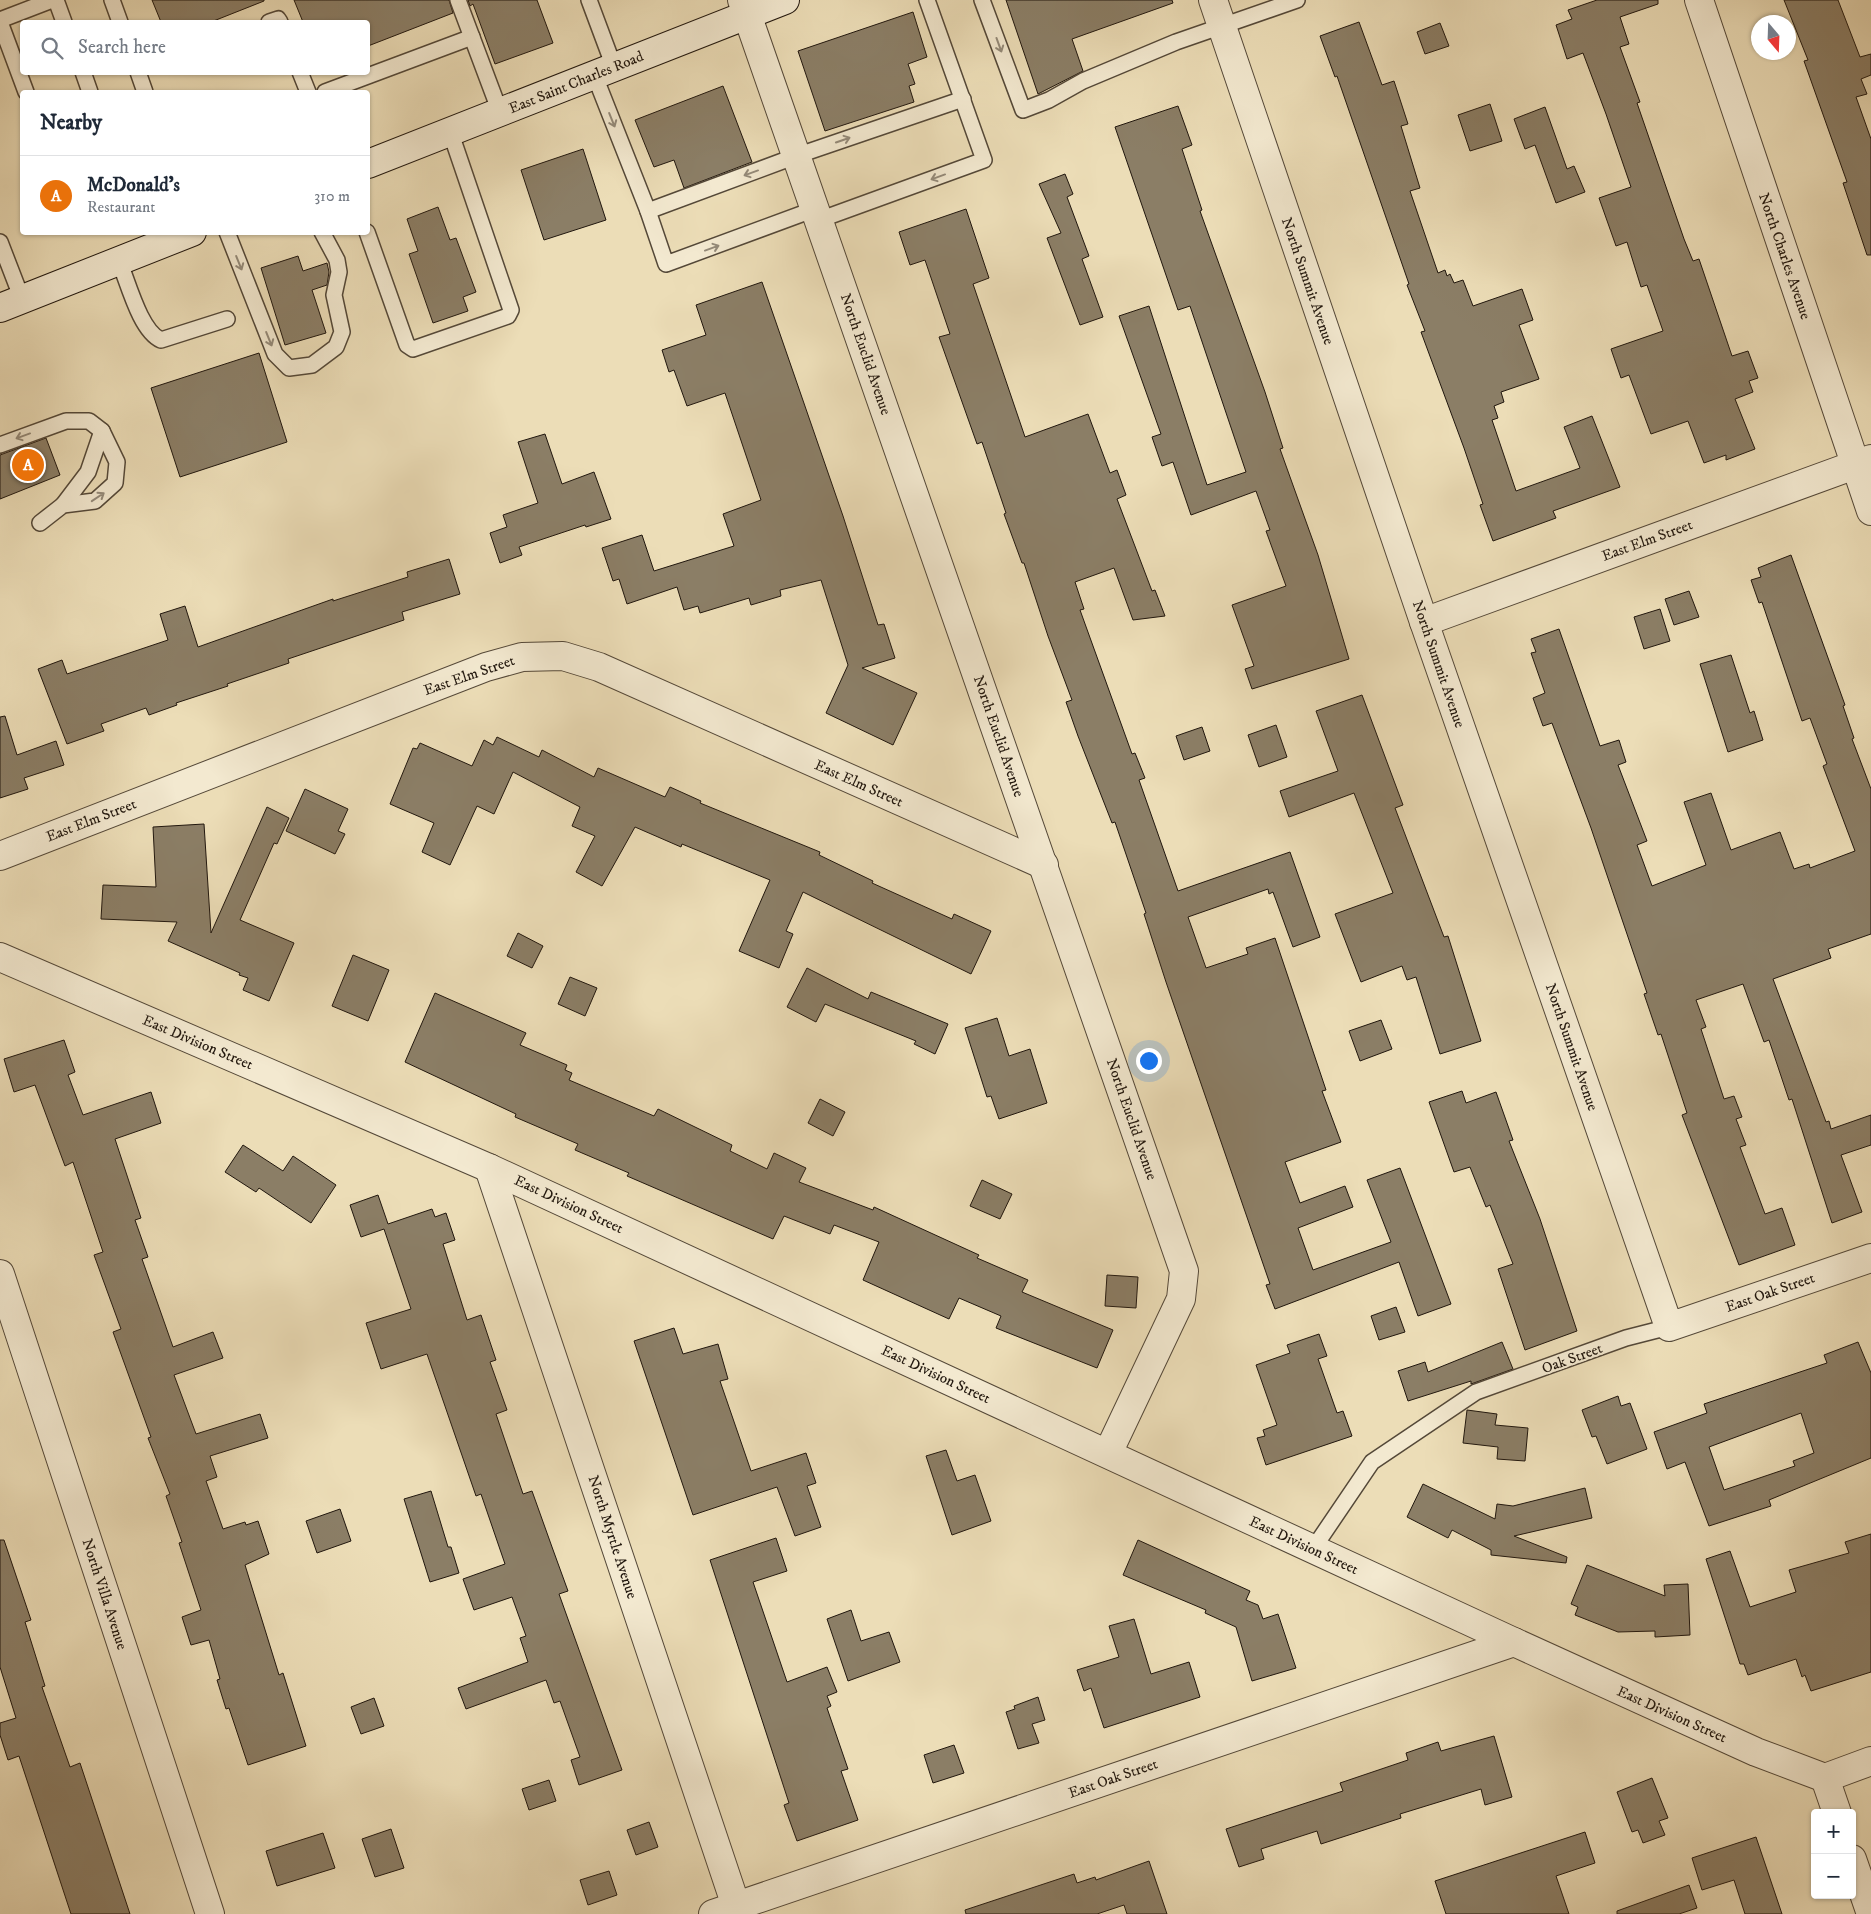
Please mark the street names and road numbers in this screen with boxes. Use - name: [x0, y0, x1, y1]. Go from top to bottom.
- street label: East Saint Charles Road: [506, 47, 647, 118]
- street label: North Charles Avenue: [1754, 190, 1815, 322]
- street label: North Summit Avenue: [1277, 215, 1338, 347]
- street label: North Euclid Avenue: [836, 291, 895, 417]
- street label: East Elm Street: [1599, 515, 1695, 566]
- street label: North Summit Avenue: [1408, 598, 1469, 730]
- street label: East Elm Street: [421, 651, 517, 700]
- street label: North Euclid Avenue: [969, 673, 1028, 799]
- street label: East Elm Street: [811, 755, 906, 812]
- street label: East Elm Street: [43, 794, 139, 846]
- street label: North Summit Avenue: [1541, 981, 1602, 1113]
- street label: East Division Street: [140, 1011, 256, 1074]
- street label: North Euclid Avenue: [1102, 1056, 1161, 1182]
- street label: East Division Street: [511, 1171, 627, 1238]
- street label: East Oak Street: [1723, 1268, 1817, 1317]
- street label: Oak Street: [1539, 1339, 1605, 1378]
- street label: East Division Street: [878, 1341, 994, 1408]
- street label: North Myrtle Avenue: [584, 1473, 641, 1601]
- street label: East Division Street: [1246, 1512, 1362, 1579]
- street label: North Villa Avenue: [78, 1536, 131, 1652]
- street label: East Division Street: [1614, 1682, 1730, 1747]
- street label: East Oak Street: [1066, 1754, 1160, 1803]

